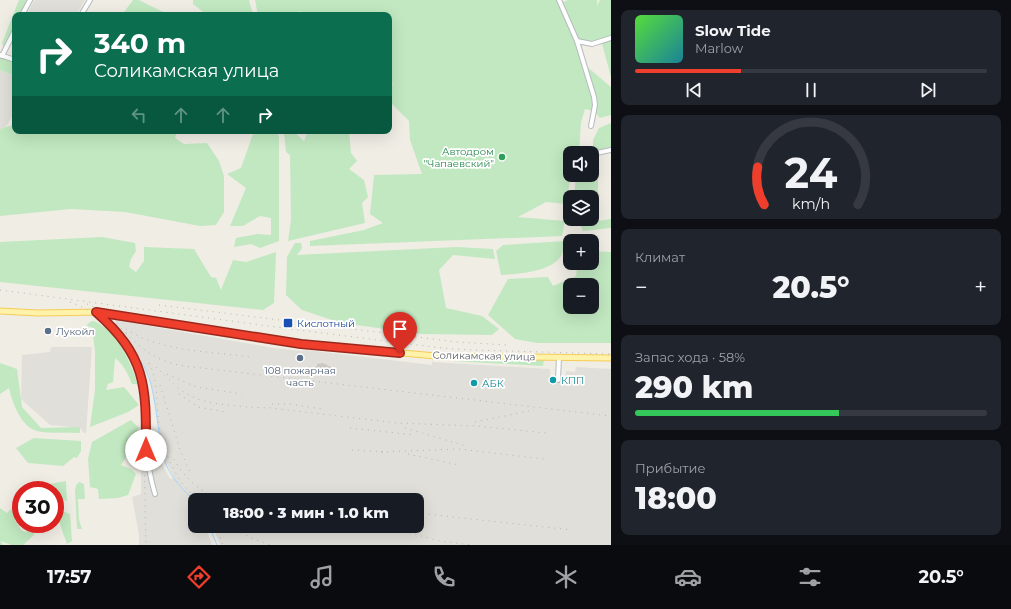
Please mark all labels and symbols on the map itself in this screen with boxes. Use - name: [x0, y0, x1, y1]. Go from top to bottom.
- place label: Автодром "Чапаевский": [424, 145, 494, 170]
- marker: Автодром "Чапаевский": [497, 152, 507, 162]
- pin: [383, 312, 417, 353]
- marker: Кислотный: [282, 317, 294, 329]
- place label: Кислотный: [297, 317, 355, 330]
- place label: Лукойл: [56, 325, 95, 338]
- marker: Лукойл: [43, 326, 53, 336]
- street label: Соликамская улица: [432, 349, 536, 363]
- marker: 108 пожарная часть: [295, 353, 305, 363]
- place label: 108 пожарная часть: [264, 364, 336, 389]
- place label: КПП: [561, 374, 584, 387]
- marker: КПП: [548, 375, 558, 385]
- place label: АБК: [482, 377, 504, 390]
- marker: АБК: [469, 378, 479, 388]
- position arrow: [125, 429, 167, 471]
- speed limit sign: 30: [12, 481, 64, 533]

